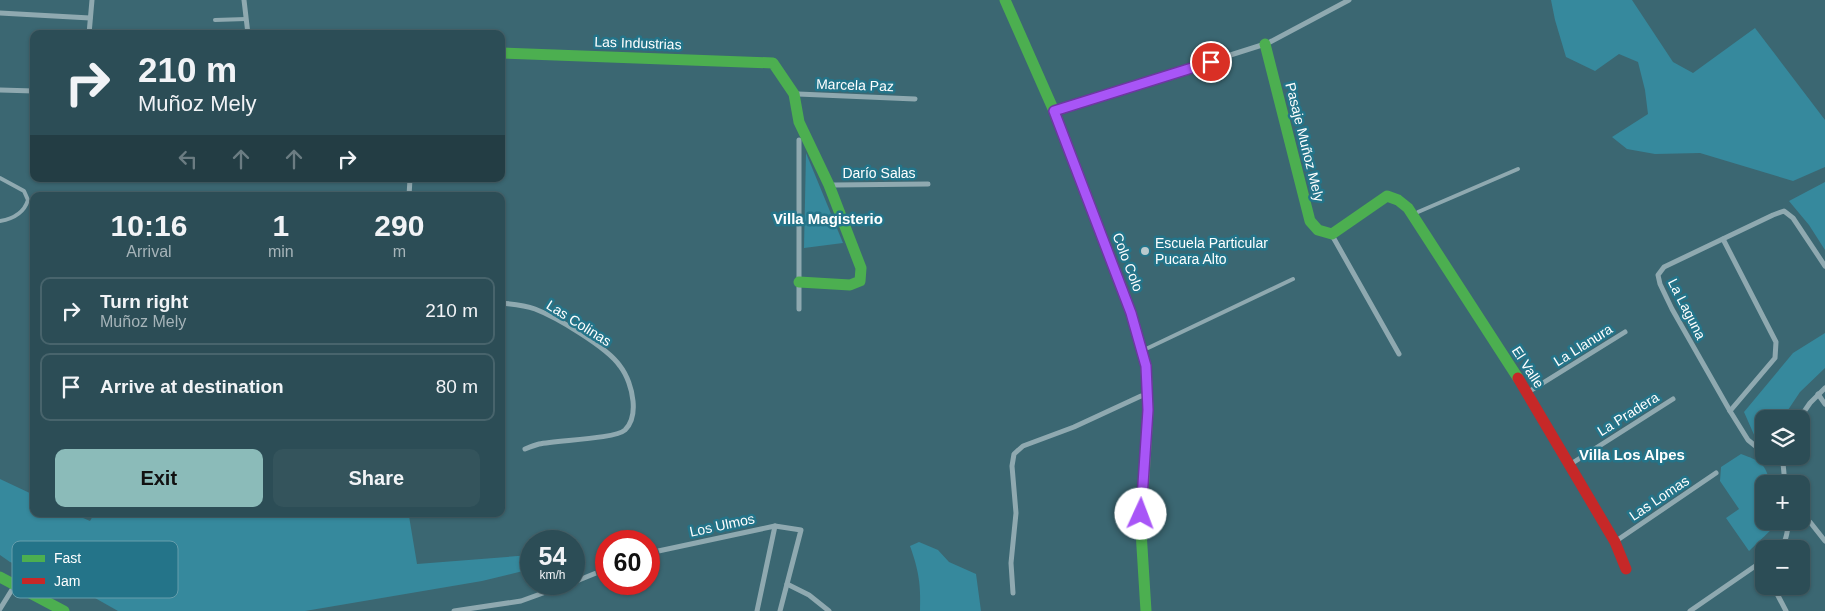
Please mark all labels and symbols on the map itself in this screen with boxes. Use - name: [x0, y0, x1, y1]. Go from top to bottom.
- street label: Las Industrias: [594, 33, 682, 53]
- pin: [1190, 41, 1232, 83]
- street label: Marcela Paz: [816, 76, 894, 94]
- street label: Pasaje Muñoz Mely: [1282, 81, 1328, 203]
- street label: Darío Salas: [842, 165, 916, 181]
- district label: Villa Magisterio: [773, 210, 883, 227]
- street label: Colo Colo: [1110, 230, 1147, 294]
- place label: Escuela Particular Pucara Alto: [1155, 235, 1268, 267]
- marker: Escuela Particular Pucara Alto: [1139, 245, 1151, 257]
- street label: La Laguna: [1665, 276, 1709, 342]
- street label: Las Colinas: [544, 297, 614, 349]
- street label: La Llanura: [1551, 321, 1615, 369]
- street label: El Valle: [1509, 343, 1547, 391]
- street label: La Pradera: [1594, 389, 1662, 439]
- district label: Villa Los Alpes: [1579, 446, 1685, 463]
- street label: Las Lomas: [1626, 472, 1692, 524]
- position arrow: [1114, 487, 1166, 539]
- street label: Los Ulmos: [688, 510, 756, 540]
- speed limit sign: 60: [595, 530, 660, 595]
- legend: [12, 541, 178, 598]
- text: Fast: [54, 550, 81, 566]
- text: Jam: [54, 573, 80, 589]

